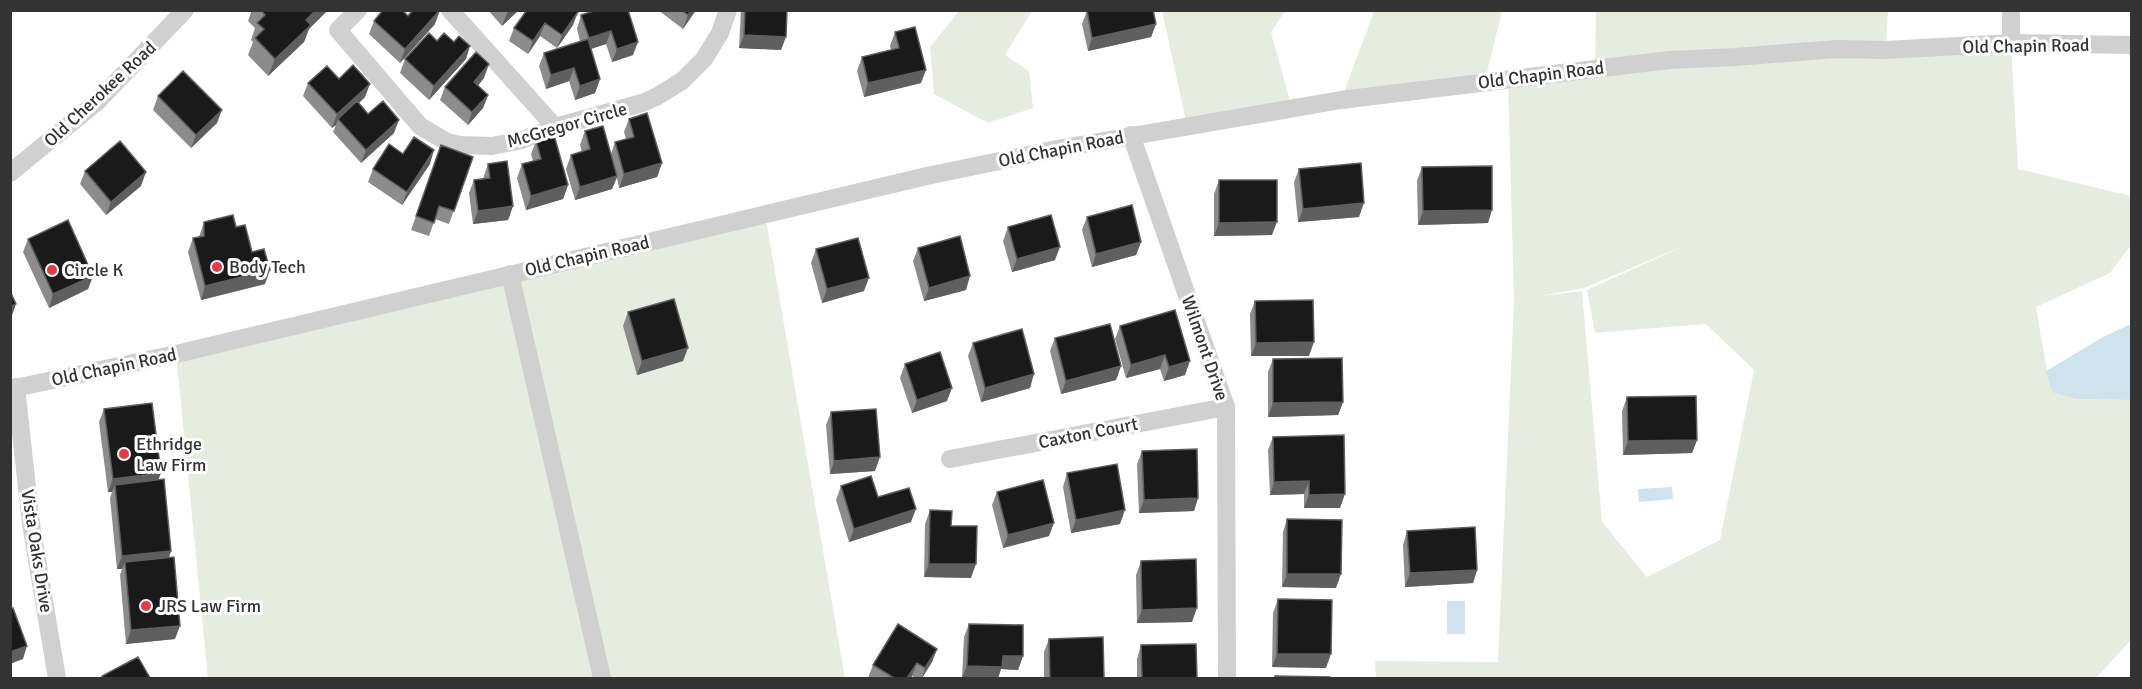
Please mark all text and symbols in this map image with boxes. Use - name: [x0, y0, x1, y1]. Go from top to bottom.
- street label: Old Chapin Road: [1962, 34, 2090, 58]
- street label: Old Cherokee Road: [39, 37, 161, 151]
- street label: Old Chapin Road: [1477, 56, 1605, 94]
- street label: McGregor Circle: [504, 97, 630, 153]
- street label: Old Chapin Road: [997, 126, 1125, 172]
- street label: Old Chapin Road: [523, 231, 651, 281]
- place label: Body Tech: [229, 256, 306, 278]
- place label: Circle K: [64, 259, 124, 281]
- marker: Body Tech: [210, 260, 224, 274]
- marker: Circle K: [45, 263, 59, 277]
- street label: Wilmont Drive: [1177, 293, 1233, 403]
- street label: Old Chapin Road: [50, 343, 178, 391]
- street label: Caxton Court: [1036, 413, 1140, 453]
- place label: Ethridge Law Firm: [136, 433, 206, 476]
- marker: Ethridge Law Firm: [117, 447, 131, 461]
- street label: Vista Oaks Drive: [16, 488, 58, 614]
- place label: JRS Law Firm: [158, 595, 261, 617]
- marker: JRS Law Firm: [139, 599, 153, 613]

